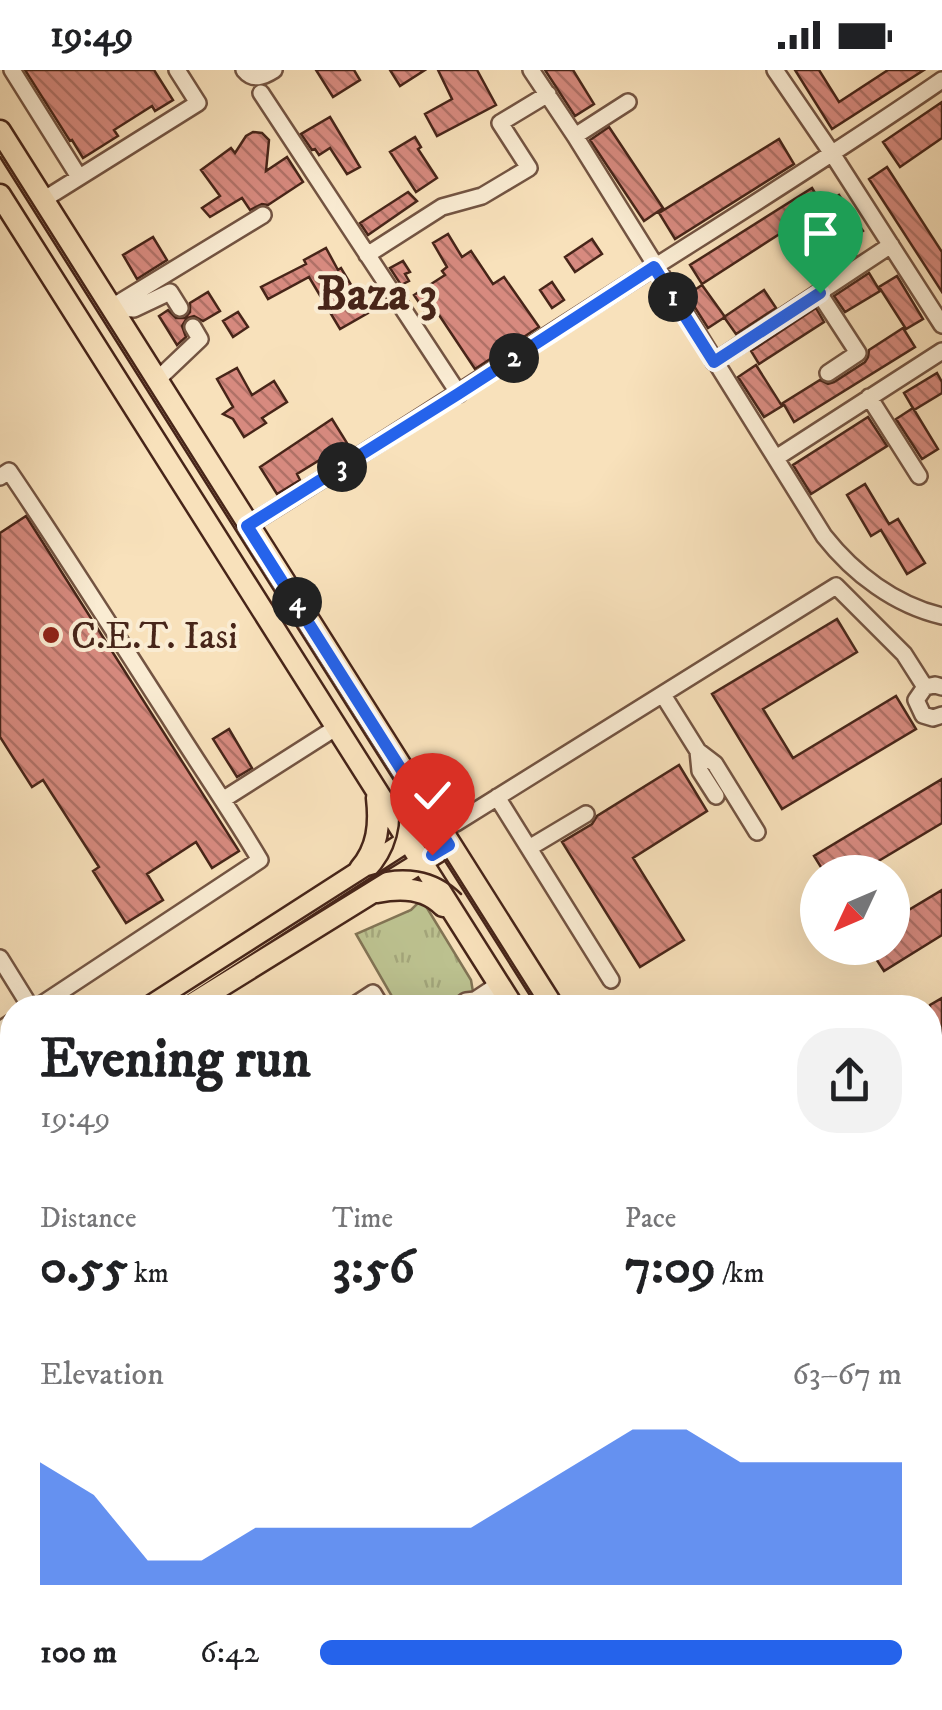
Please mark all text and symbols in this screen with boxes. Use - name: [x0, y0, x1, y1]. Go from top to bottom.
- text: 19:49: [50, 11, 134, 59]
- pin: [778, 191, 863, 294]
- icon: arrive: [793, 206, 848, 261]
- district label: Baza 3: [317, 265, 437, 325]
- pin: 1: [648, 272, 698, 322]
- text: 1: [668, 279, 678, 314]
- pin: 2: [489, 333, 539, 383]
- text: 2: [507, 340, 521, 375]
- pin: 3: [317, 442, 367, 492]
- text: 3: [337, 449, 347, 484]
- pin: 4: [272, 577, 322, 627]
- text: 4: [289, 584, 305, 619]
- place label: C.E.T. Iasi: [71, 613, 238, 661]
- marker: C.E.T. Iasi: [40, 624, 62, 646]
- pin: [390, 753, 475, 856]
- icon: check: [405, 768, 460, 823]
- north arrow: [800, 855, 910, 965]
- map controls: [800, 855, 910, 965]
- text: Evening run: [40, 1026, 311, 1095]
- button: share: [797, 1028, 902, 1133]
- text: 19:49: [40, 1098, 110, 1138]
- text: Distance: [40, 1201, 136, 1236]
- text: Time: [332, 1201, 393, 1236]
- text: Pace: [625, 1201, 676, 1236]
- text: 0.55: [40, 1236, 128, 1299]
- text: 3:56: [332, 1236, 415, 1299]
- text: 7:09: [625, 1236, 716, 1299]
- text: km: [128, 1256, 169, 1291]
- text: /km: [716, 1256, 764, 1291]
- text: Elevation: [40, 1355, 164, 1395]
- text: 63–67 m: [792, 1355, 902, 1395]
- text: 100 m: [40, 1633, 117, 1673]
- text: 6:42: [200, 1633, 259, 1673]

